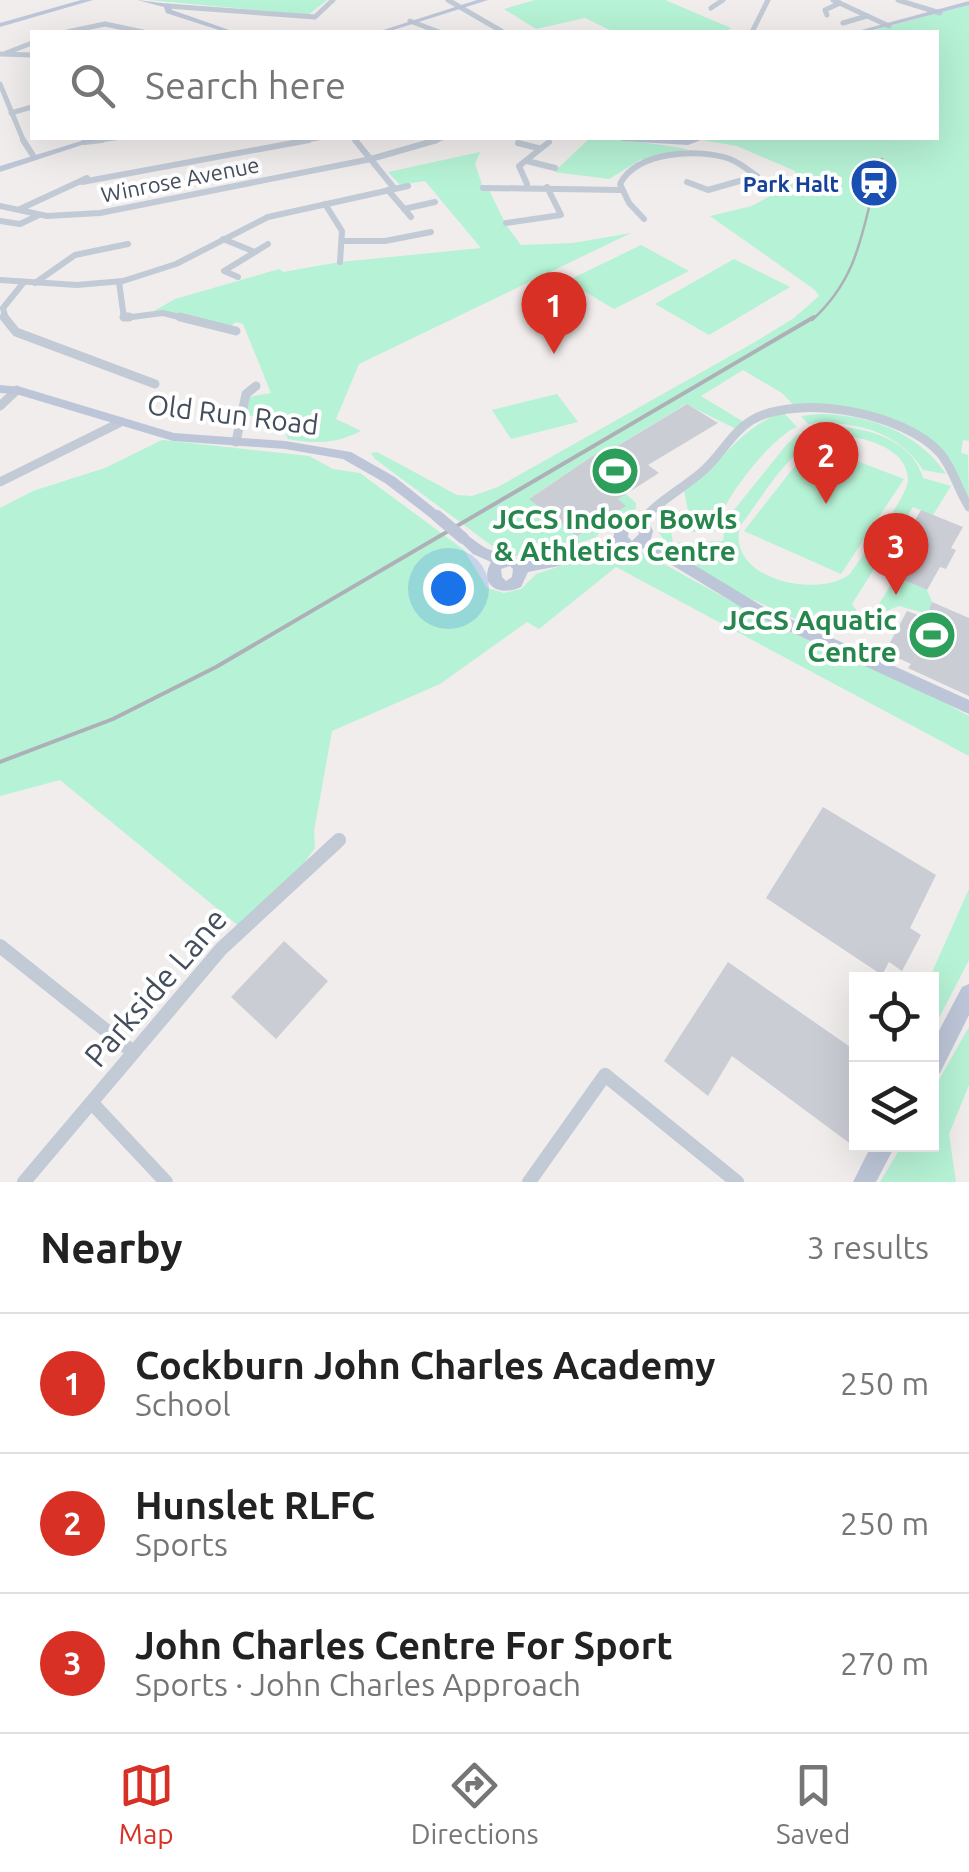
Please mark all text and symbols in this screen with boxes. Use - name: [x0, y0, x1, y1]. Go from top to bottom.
- search box: [30, 30, 939, 140]
- icon: search: [65, 58, 120, 113]
- text: Search here: [145, 64, 346, 106]
- street label: Winrose Avenue: [99, 151, 261, 207]
- station icon: Park Halt: [848, 157, 900, 209]
- place label: Park Halt: [743, 171, 839, 196]
- pin: 1: [522, 272, 586, 354]
- street label: Old Run Road: [146, 388, 320, 440]
- pin: 2: [794, 422, 858, 504]
- sports icon: JCCS Indoor Bowls & Athletics Centre: [589, 445, 641, 497]
- place label: JCCS Indoor Bowls & Athletics Centre: [493, 503, 737, 566]
- pin: 3: [864, 512, 928, 595]
- your location: [423, 563, 474, 614]
- place label: JCCS Aquatic Centre: [723, 604, 897, 667]
- sports icon: JCCS Aquatic Centre: [906, 609, 958, 661]
- street label: Parkside Lane: [77, 901, 233, 1073]
- map controls: [849, 972, 939, 1152]
- button: locate: [849, 972, 939, 1062]
- button: layers: [849, 1062, 939, 1152]
- text: Nearby: [40, 1224, 183, 1271]
- text: 3 results: [807, 1229, 929, 1265]
- text: Cockburn John Charles Academy: [135, 1344, 715, 1386]
- text: 1: [63, 1365, 82, 1401]
- text: 250 m: [840, 1365, 929, 1401]
- text: School: [135, 1386, 231, 1422]
- text: Hunslet RLFC: [135, 1484, 375, 1526]
- text: 2: [63, 1505, 82, 1541]
- text: 250 m: [840, 1505, 929, 1541]
- text: Sports: [135, 1526, 228, 1562]
- text: John Charles Centre For Sport: [135, 1624, 673, 1666]
- text: 3: [63, 1645, 82, 1681]
- text: 270 m: [840, 1645, 929, 1681]
- text: Sports · John Charles Approach: [135, 1666, 581, 1702]
- tab: Map: [119, 1758, 174, 1849]
- tab: Directions: [411, 1758, 539, 1849]
- tab: Saved: [776, 1758, 850, 1849]

